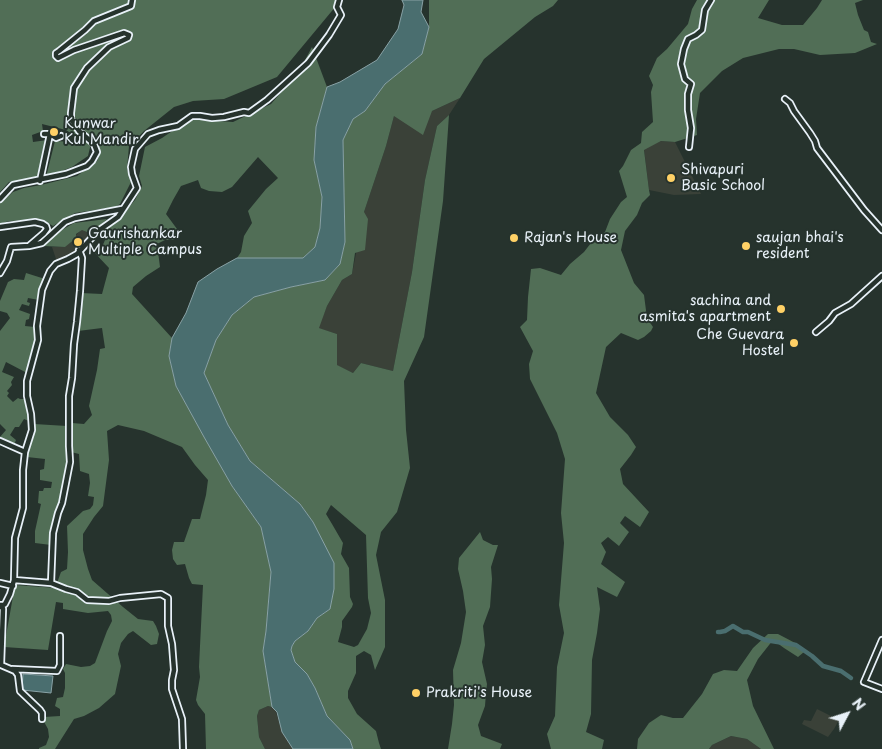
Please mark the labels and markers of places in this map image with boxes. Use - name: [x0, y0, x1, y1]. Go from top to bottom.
- place label: Kunwar Kul Mandir: [64, 116, 138, 148]
- marker: Kunwar Kul Mandir: [48, 126, 60, 138]
- place label: Shivapuri Basic School: [681, 162, 765, 194]
- marker: Shivapuri Basic School: [665, 172, 677, 184]
- place label: Gaurishankar Multiple Campus: [88, 226, 202, 258]
- place label: Rajan's House: [524, 230, 617, 246]
- place label: saujan bhai's resident: [756, 230, 844, 262]
- marker: Rajan's House: [508, 232, 520, 244]
- marker: Gaurishankar Multiple Campus: [72, 236, 84, 248]
- marker: saujan bhai's resident: [740, 240, 752, 252]
- place label: sachina and asmita's apartment: [639, 293, 771, 326]
- marker: sachina and asmita's apartment: [775, 303, 787, 315]
- place label: Che Guevara Hostel: [696, 327, 784, 360]
- marker: Che Guevara Hostel: [788, 337, 800, 349]
- place label: Prakriti's House: [426, 685, 532, 701]
- marker: Prakriti's House: [410, 687, 422, 699]

